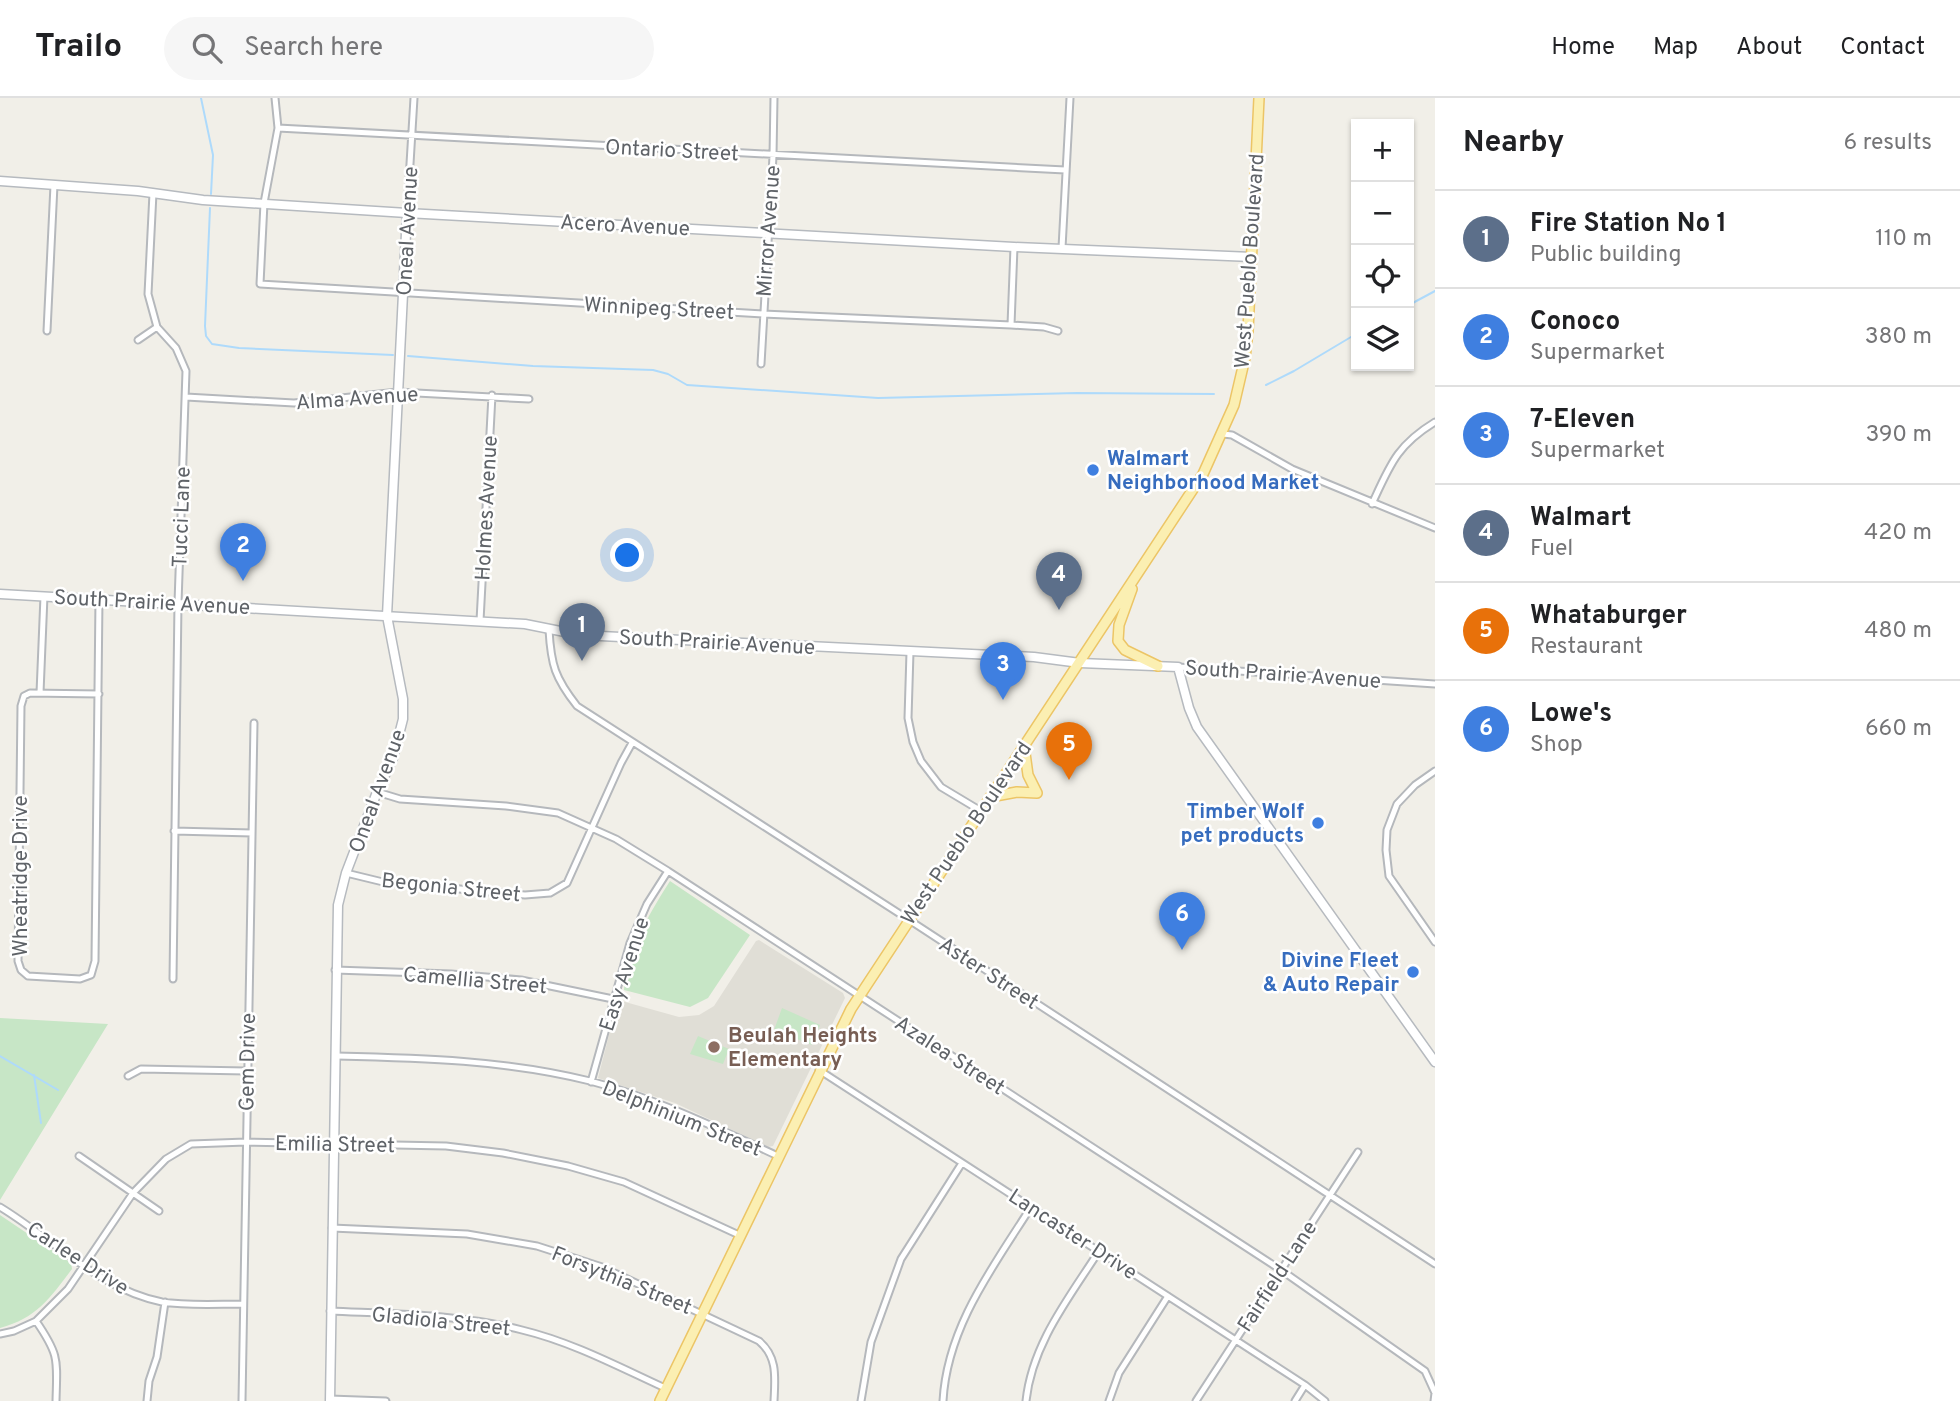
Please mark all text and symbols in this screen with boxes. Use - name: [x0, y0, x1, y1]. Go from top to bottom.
- search box: [164, 17, 654, 80]
- text: Trailo: [35, 27, 122, 69]
- icon: search: [188, 29, 226, 67]
- text: Search here: [244, 32, 383, 65]
- text: Home: [1551, 33, 1615, 63]
- text: Map: [1653, 33, 1698, 63]
- text: About: [1736, 33, 1802, 63]
- text: Contact: [1840, 33, 1925, 63]
- map controls: [1351, 119, 1414, 371]
- button: +: [1351, 119, 1414, 182]
- text: Nearby: [1463, 125, 1564, 162]
- text: 6 results: [1844, 129, 1932, 158]
- street label: Ontario Street: [604, 135, 739, 168]
- street label: West Pueblo Boulevard: [1230, 153, 1271, 370]
- street label: Mirror Avenue: [751, 164, 788, 298]
- street label: Oneal Avenue: [392, 166, 425, 296]
- button: −: [1351, 182, 1414, 245]
- text: Fire Station No 1: [1530, 208, 1727, 241]
- street label: Acero Avenue: [559, 210, 690, 243]
- text: 1: [1481, 225, 1491, 254]
- text: 110 m: [1875, 225, 1932, 254]
- text: Public building: [1530, 241, 1682, 270]
- button: locate: [1351, 245, 1414, 308]
- street label: Winnipeg Street: [583, 292, 735, 327]
- text: Conoco: [1530, 306, 1620, 339]
- button: layers: [1351, 308, 1414, 371]
- text: 2: [1479, 323, 1493, 352]
- text: 380 m: [1865, 323, 1932, 352]
- text: Supermarket: [1530, 339, 1665, 368]
- street label: Alma Avenue: [295, 382, 419, 417]
- text: 7-Eleven: [1530, 404, 1635, 437]
- text: 3: [1479, 421, 1493, 450]
- text: 390 m: [1865, 421, 1932, 450]
- street label: Holmes Avenue: [470, 435, 505, 581]
- text: Supermarket: [1530, 437, 1665, 466]
- place label: Walmart Neighborhood Market: [1107, 446, 1319, 497]
- marker: Walmart Neighborhood Market: [1085, 462, 1101, 478]
- street label: Tucci Lane: [167, 466, 198, 568]
- text: Walmart: [1530, 502, 1632, 535]
- text: 4: [1479, 519, 1493, 548]
- text: 420 m: [1864, 519, 1932, 548]
- pin: 2: [220, 523, 266, 581]
- text: Fuel: [1530, 535, 1573, 564]
- your location: [610, 538, 644, 572]
- pin: 4: [1036, 552, 1082, 610]
- street label: South Prairie Avenue: [53, 585, 251, 622]
- text: Whataburger: [1530, 600, 1687, 633]
- pin: 1: [559, 603, 605, 661]
- text: 5: [1479, 617, 1493, 646]
- text: 480 m: [1864, 617, 1932, 646]
- street label: South Prairie Avenue: [618, 625, 816, 662]
- text: Restaurant: [1530, 633, 1643, 662]
- pin: 3: [980, 642, 1026, 700]
- street label: South Prairie Avenue: [1184, 655, 1382, 696]
- text: Lowe's: [1530, 698, 1612, 731]
- text: 6: [1479, 715, 1493, 744]
- text: 660 m: [1865, 715, 1932, 744]
- pin: 5: [1046, 722, 1092, 780]
- street label: Oneal Avenue: [344, 726, 413, 857]
- text: Shop: [1530, 731, 1583, 760]
- street label: West Pueblo Boulevard: [896, 737, 1039, 931]
- street label: Wheatridge Drive: [8, 795, 35, 957]
- place label: Timber Wolf pet products: [1180, 799, 1304, 850]
- marker: Timber Wolf pet products: [1310, 815, 1326, 831]
- street label: Begonia Street: [380, 868, 522, 909]
- pin: 6: [1159, 892, 1205, 950]
- street label: Easy Avenue: [594, 914, 657, 1035]
- street label: Aster Street: [933, 932, 1043, 1017]
- place label: Divine Fleet & Auto Repair: [1263, 948, 1399, 999]
- street label: Camellia Street: [402, 962, 548, 1001]
- marker: Divine Fleet & Auto Repair: [1405, 964, 1421, 980]
- street label: Azalea Street: [889, 1011, 1010, 1102]
- street label: Gem Drive: [234, 1013, 263, 1111]
- place label: Beulah Heights Elementary: [728, 1023, 878, 1074]
- marker: Beulah Heights Elementary: [706, 1039, 722, 1055]
- street label: Delphinium Street: [598, 1075, 765, 1164]
- street label: Emilia Street: [275, 1131, 395, 1160]
- street label: Lancaster Drive: [1003, 1184, 1142, 1287]
- street label: Carlee Drive: [21, 1216, 133, 1302]
- street label: Fairfield Lane: [1232, 1216, 1324, 1338]
- street label: Forsythia Street: [547, 1241, 696, 1322]
- street label: Gladiola Street: [370, 1302, 512, 1343]

